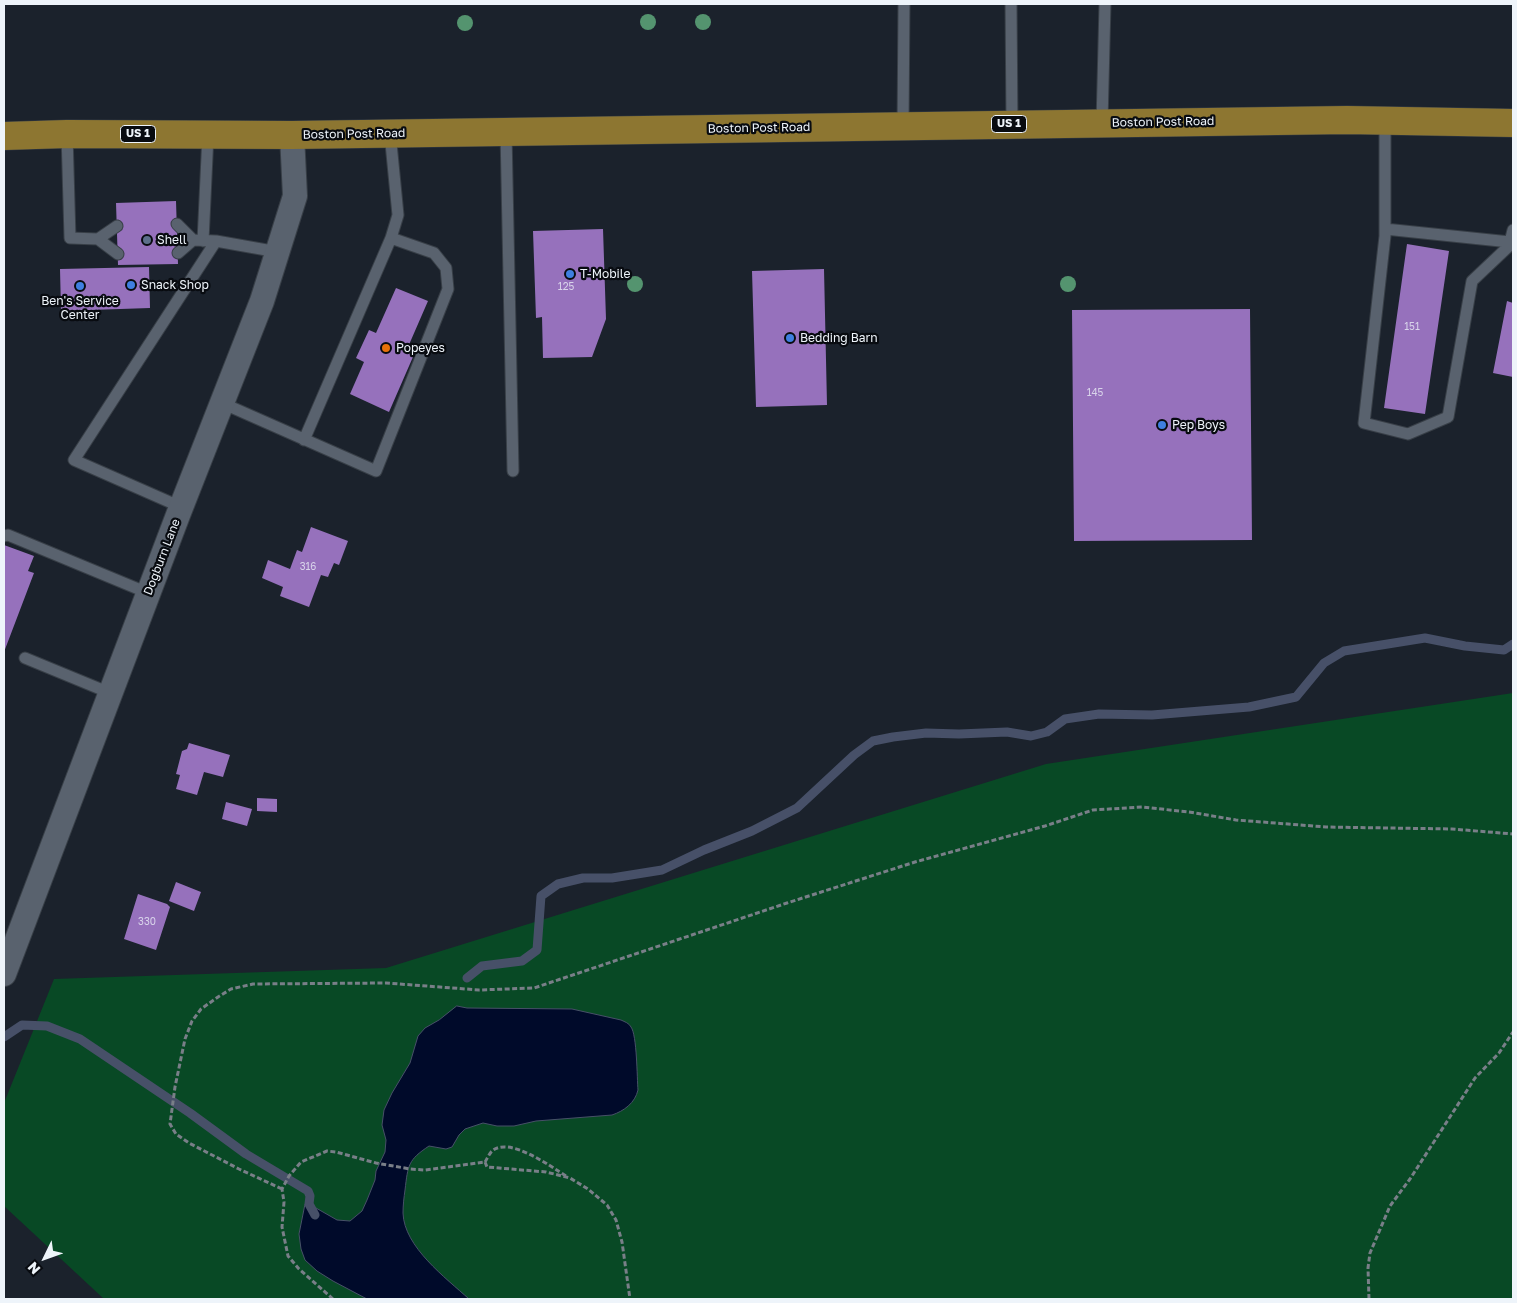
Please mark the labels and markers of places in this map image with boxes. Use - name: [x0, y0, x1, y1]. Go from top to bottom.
- place label: Shell: [157, 233, 187, 247]
- marker: Shell: [141, 234, 153, 246]
- place label: T-Mobile: [580, 267, 630, 281]
- marker: T-Mobile: [564, 268, 576, 280]
- place label: Snack Shop: [141, 278, 209, 292]
- marker: Snack Shop: [125, 279, 137, 291]
- marker: Ben's Service Center: [74, 280, 86, 292]
- place label: Ben's Service Center: [41, 294, 119, 322]
- place label: Bedding Barn: [800, 331, 878, 345]
- marker: Bedding Barn: [784, 332, 796, 344]
- place label: Popeyes: [396, 341, 445, 355]
- marker: Popeyes: [380, 342, 392, 354]
- place label: Pep Boys: [1172, 418, 1225, 432]
- marker: Pep Boys: [1156, 419, 1168, 431]

